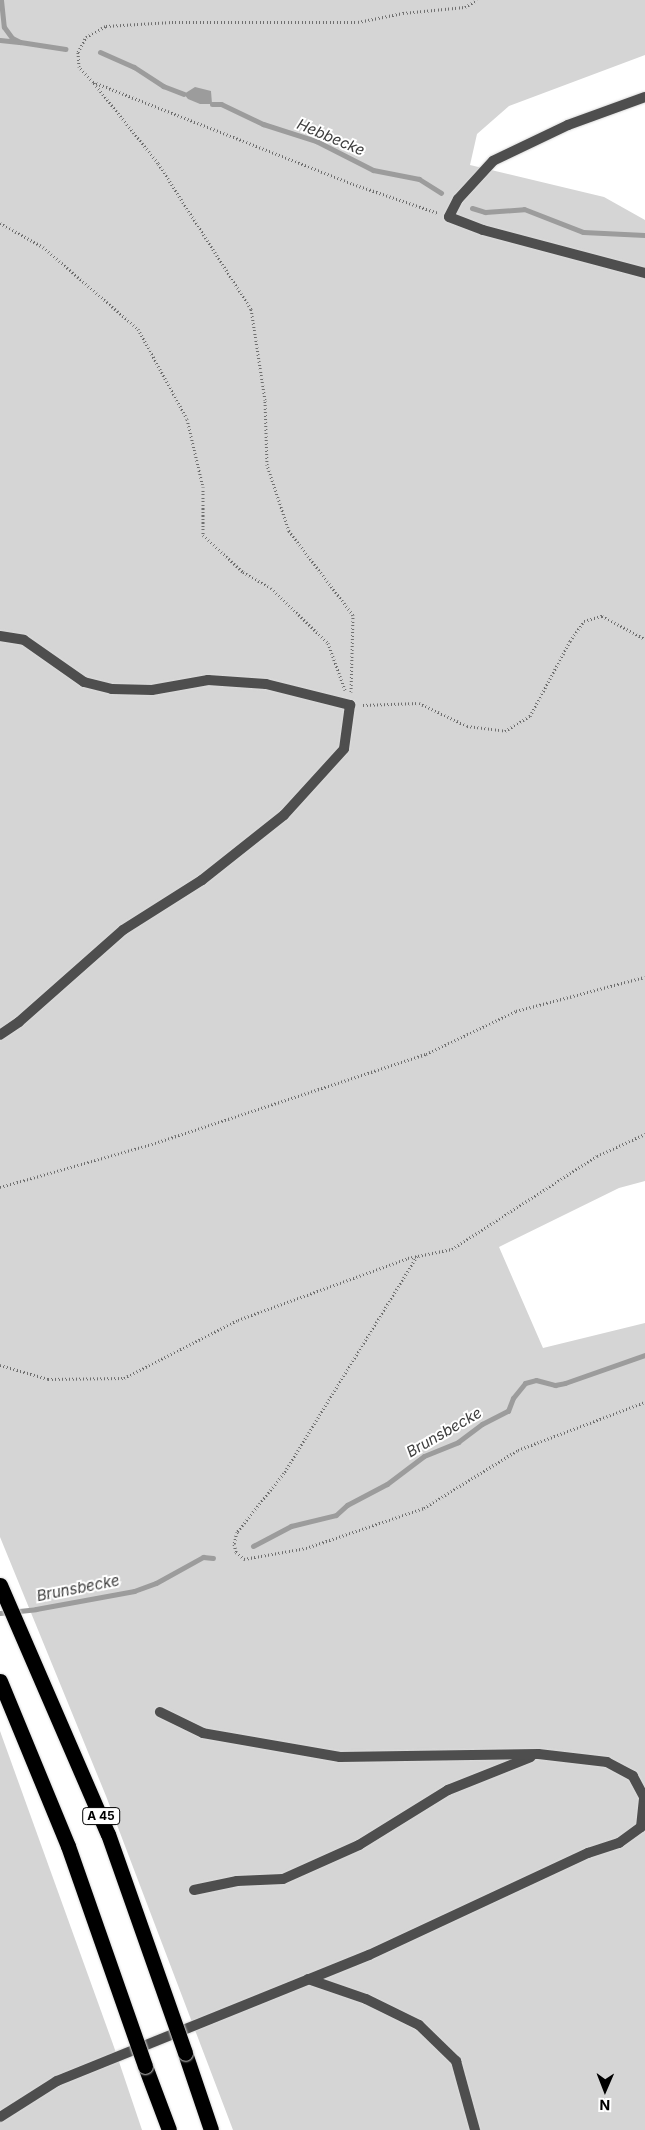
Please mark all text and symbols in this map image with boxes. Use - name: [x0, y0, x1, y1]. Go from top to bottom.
- water label: Hebbecke: [294, 115, 368, 159]
- water label: Brunsbecke: [403, 1403, 485, 1461]
- water label: Brunsbecke: [35, 1571, 121, 1605]
- road number: A 45: [81, 1806, 121, 1825]
- north arrow: [580, 2065, 630, 2115]
- text: N: [599, 2097, 610, 2114]

